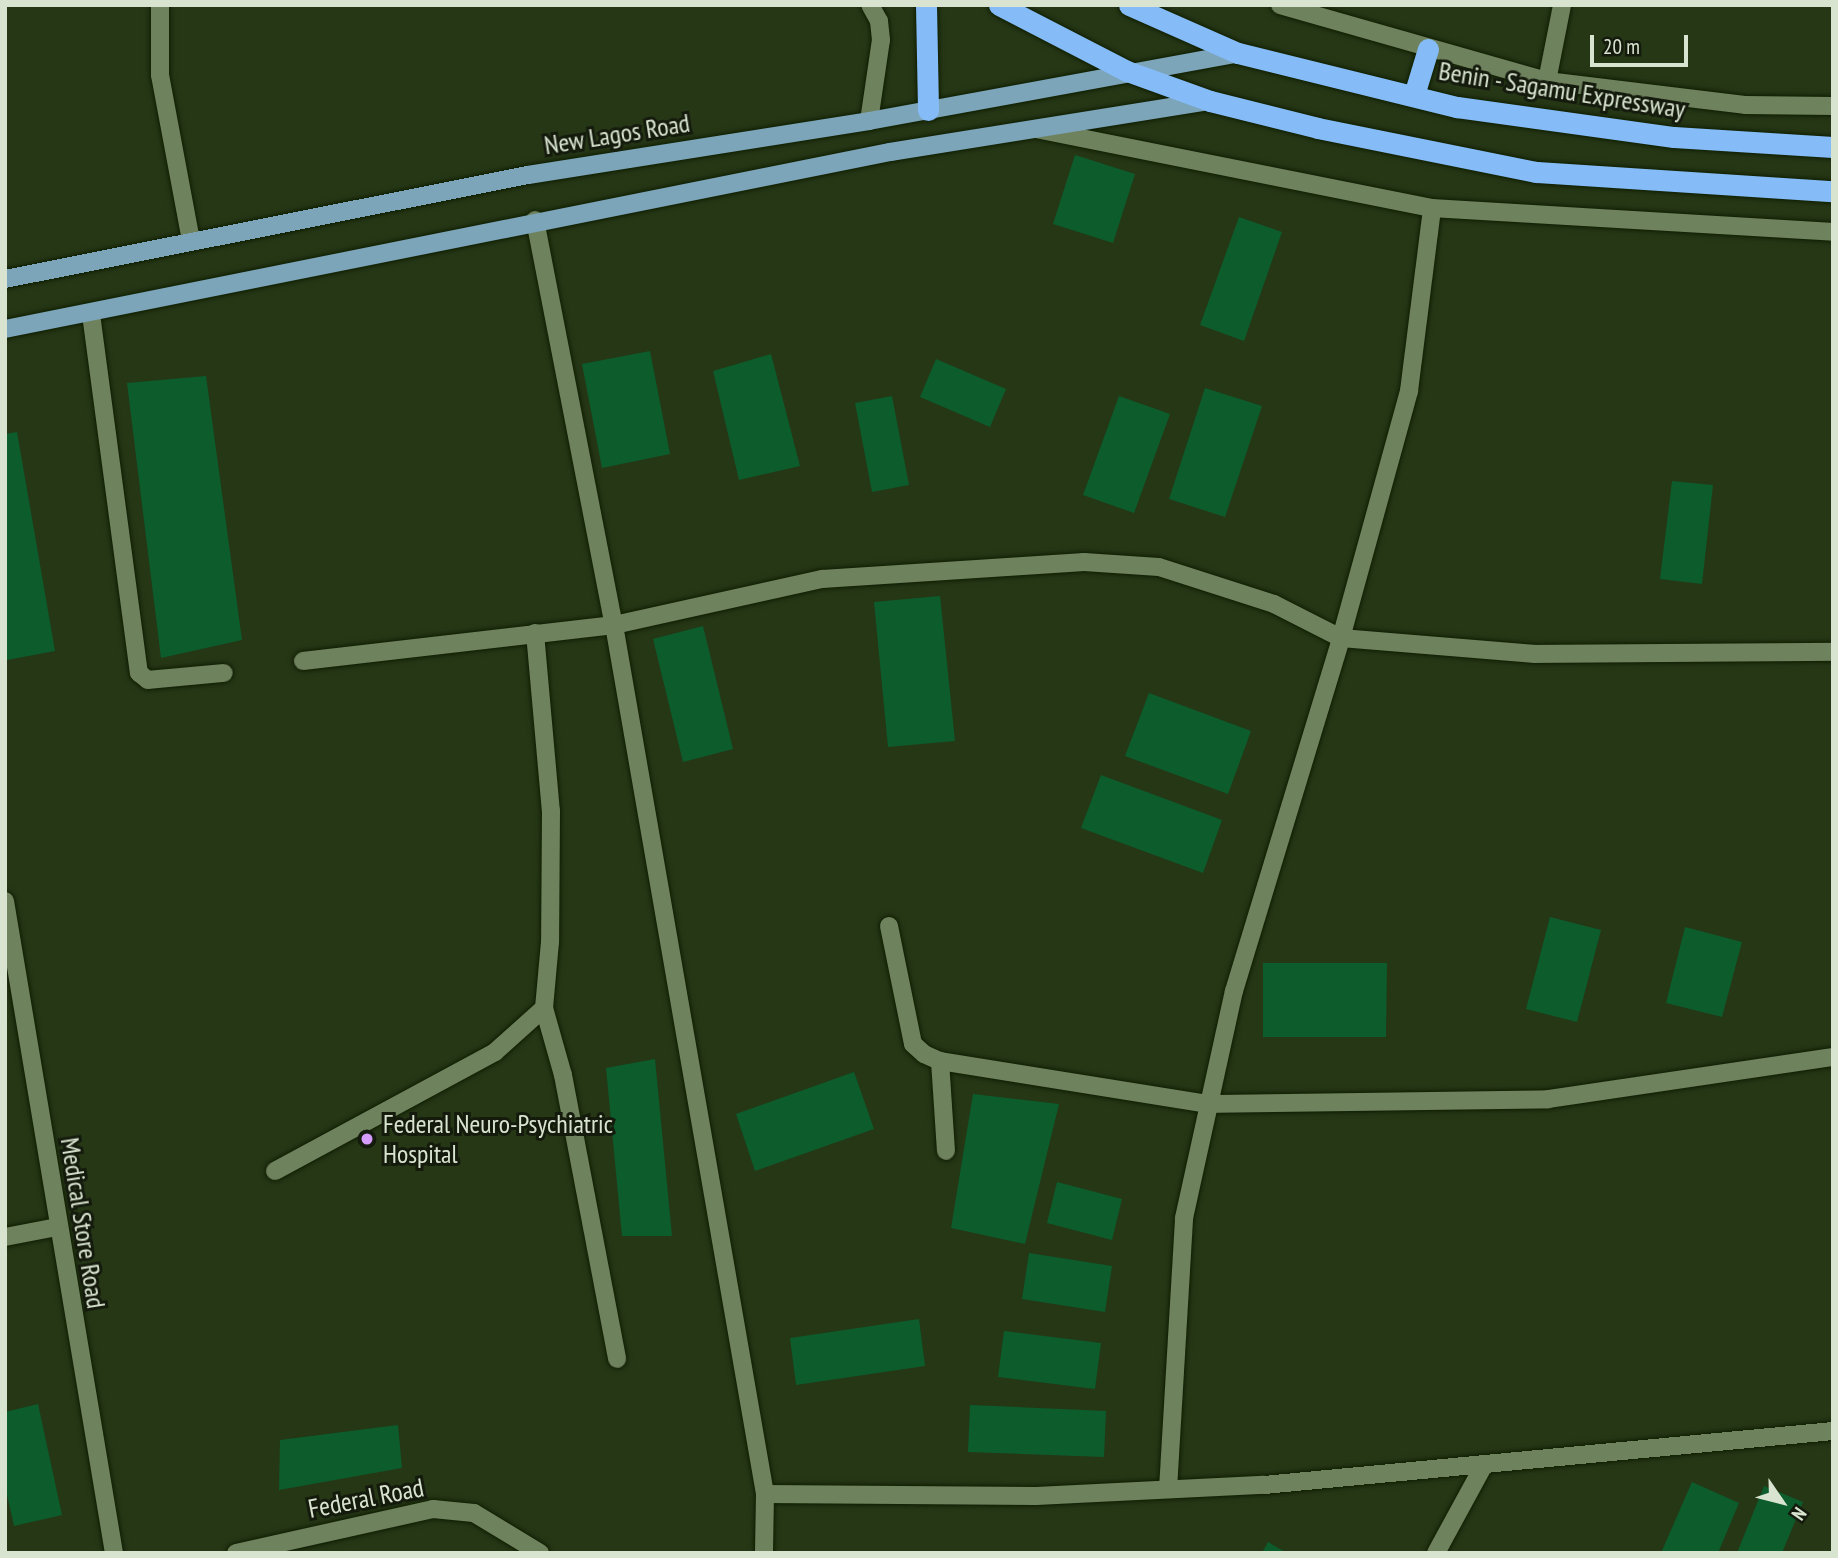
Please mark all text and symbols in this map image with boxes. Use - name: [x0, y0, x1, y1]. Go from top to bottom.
- scale bar: [1593, 21, 1691, 65]
- text: 20 m: [1603, 33, 1640, 60]
- street label: Benin - Sagamu Expressway: [1436, 55, 1688, 125]
- street label: New Lagos Road: [542, 107, 692, 161]
- place label: Federal Neuro-Psychiatric Hospital: [383, 1108, 613, 1170]
- marker: Federal Neuro-Psychiatric Hospital: [357, 1129, 377, 1149]
- street label: Medical Store Road: [54, 1135, 112, 1311]
- north arrow: [1747, 1467, 1817, 1537]
- street label: Federal Road: [306, 1472, 426, 1524]
- text: N: [1786, 1503, 1812, 1525]

